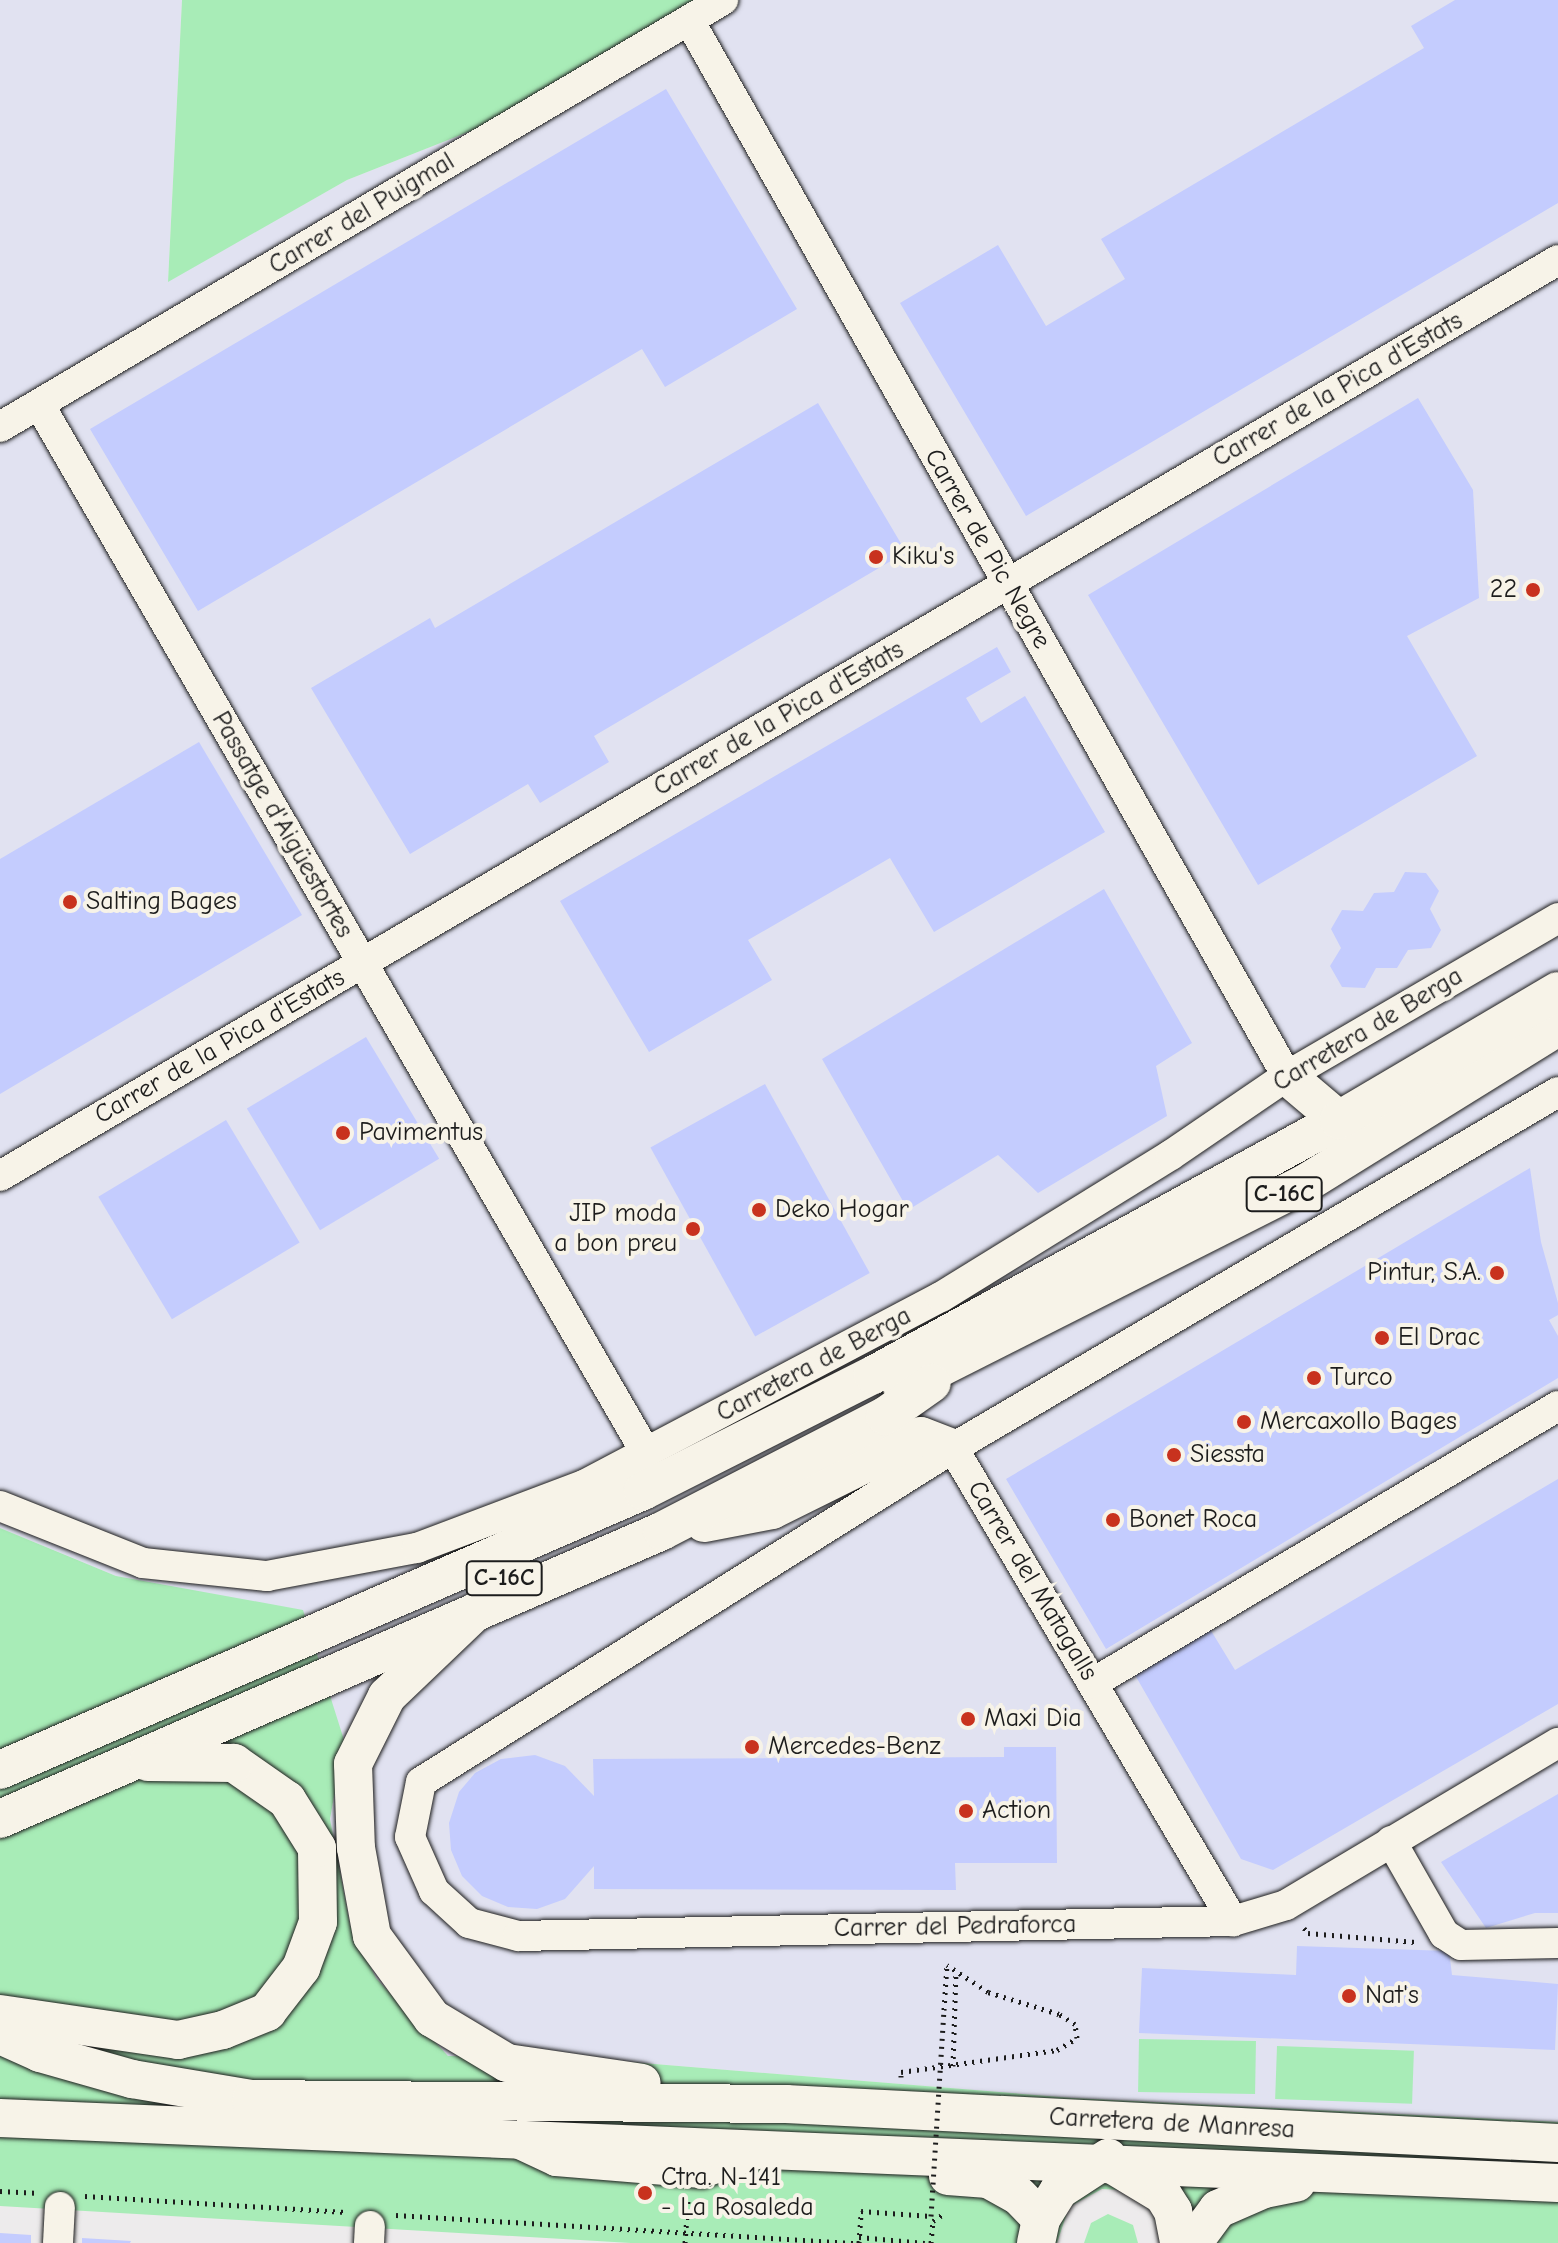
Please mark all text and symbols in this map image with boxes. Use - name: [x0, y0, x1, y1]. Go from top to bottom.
- street label: Carrer del Puigmal: [264, 146, 460, 282]
- street label: Carrer de la Pica d'Estats: [1207, 306, 1469, 474]
- street label: Carrer de Pic Negre: [917, 444, 1057, 654]
- place label: Kiku's: [892, 541, 954, 573]
- marker: Kiku's: [867, 548, 885, 566]
- place label: 22: [1490, 574, 1517, 606]
- marker: 22: [1524, 581, 1542, 599]
- street label: Carrer de la Pica d'Estats: [648, 635, 910, 803]
- street label: Passatge d'Aigüestortes: [204, 706, 360, 944]
- place label: Salting Bages: [86, 886, 237, 918]
- marker: Salting Bages: [61, 893, 79, 911]
- street label: Carretera de Berga: [1268, 961, 1468, 1099]
- street label: Carrer de la Pica d'Estats: [89, 963, 351, 1131]
- place label: Pavimentus: [359, 1117, 483, 1149]
- marker: Pavimentus: [334, 1124, 352, 1142]
- road number: C-16C: [1244, 1174, 1324, 1214]
- place label: Deko Hogar: [775, 1194, 909, 1226]
- place label: JIP moda a bon preu: [554, 1198, 677, 1260]
- marker: Deko Hogar: [750, 1201, 768, 1219]
- marker: JIP moda a bon preu: [684, 1220, 702, 1238]
- place label: Pintur, S.A.: [1367, 1257, 1481, 1289]
- marker: Pintur, S.A.: [1488, 1264, 1506, 1282]
- street label: Carretera de Berga: [712, 1301, 916, 1429]
- place label: El Drac: [1398, 1322, 1480, 1354]
- marker: El Drac: [1373, 1329, 1391, 1347]
- place label: Turco: [1330, 1362, 1393, 1394]
- marker: Turco: [1305, 1369, 1323, 1387]
- place label: Mercaxollo Bages: [1260, 1406, 1457, 1438]
- marker: Mercaxollo Bages: [1235, 1413, 1253, 1431]
- place label: Siessta: [1190, 1439, 1265, 1471]
- marker: Siessta: [1165, 1446, 1183, 1464]
- street label: Carrer del Matagalls: [960, 1475, 1104, 1687]
- place label: Bonet Roca: [1129, 1504, 1257, 1536]
- marker: Bonet Roca: [1104, 1511, 1122, 1529]
- road number: C-16C: [464, 1558, 544, 1598]
- place label: Maxi Dia: [984, 1703, 1082, 1735]
- marker: Maxi Dia: [959, 1710, 977, 1728]
- place label: Mercedes-Benz: [768, 1731, 941, 1763]
- marker: Mercedes-Benz: [743, 1738, 761, 1756]
- place label: Action: [982, 1795, 1051, 1827]
- marker: Action: [957, 1802, 975, 1820]
- street label: Carrer del Pedraforca: [834, 1909, 1076, 1945]
- place label: Nat's: [1365, 1980, 1419, 2012]
- marker: Nat's: [1340, 1987, 1358, 2005]
- street label: Carretera de Manresa: [1048, 2102, 1296, 2146]
- place label: Ctra. N-141 - La Rosaleda: [661, 2162, 814, 2224]
- marker: Ctra. N-141 - La Rosaleda: [636, 2184, 654, 2202]

